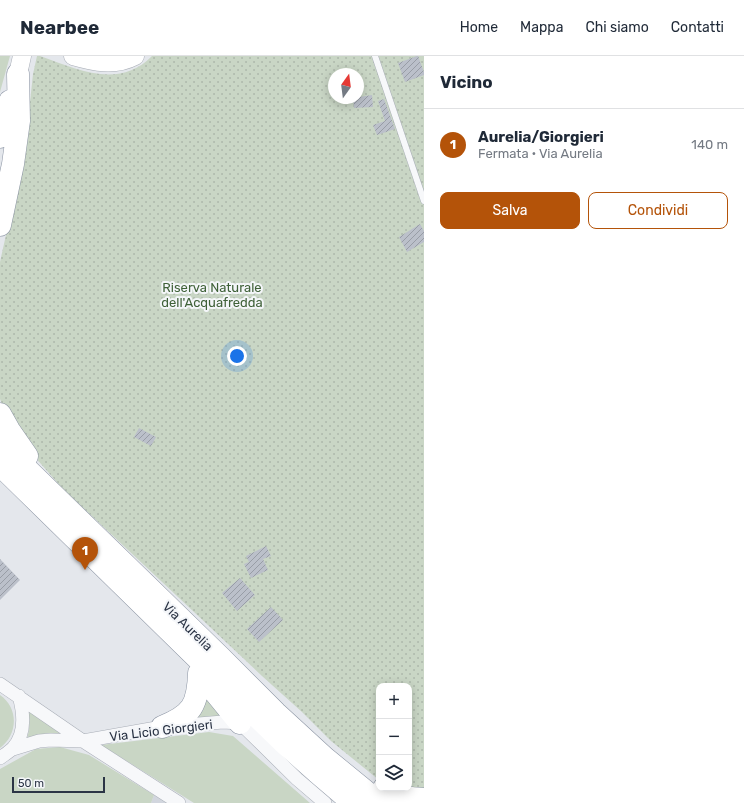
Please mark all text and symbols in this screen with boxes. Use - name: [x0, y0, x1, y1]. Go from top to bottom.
- text: Nearbee: [20, 16, 99, 39]
- text: Home: [460, 19, 498, 36]
- text: Mappa: [520, 19, 563, 36]
- text: Chi siamo: [585, 19, 649, 36]
- text: Contatti: [671, 19, 724, 36]
- north arrow: [328, 68, 364, 104]
- text: Vicino: [440, 72, 493, 92]
- text: Aurelia/Giorgieri: [478, 128, 604, 146]
- text: 1: [450, 137, 456, 152]
- text: 140 m: [691, 137, 728, 152]
- text: Fermata · Via Aurelia: [478, 146, 603, 161]
- button: Salva: [440, 192, 580, 229]
- button: Condividi: [588, 192, 728, 229]
- park label: Riserva Naturale dell'Acquafredda: [161, 280, 263, 310]
- your location: [227, 346, 247, 366]
- pin: 1: [72, 537, 98, 570]
- street label: Via Aurelia: [160, 599, 216, 654]
- map controls: [376, 683, 412, 791]
- button: +: [376, 683, 412, 719]
- street label: Via Licio Giorgieri: [109, 717, 214, 745]
- button: −: [376, 719, 412, 755]
- button: layers: [376, 755, 412, 791]
- scale bar: [12, 775, 105, 794]
- text: 50 m: [18, 777, 44, 790]

